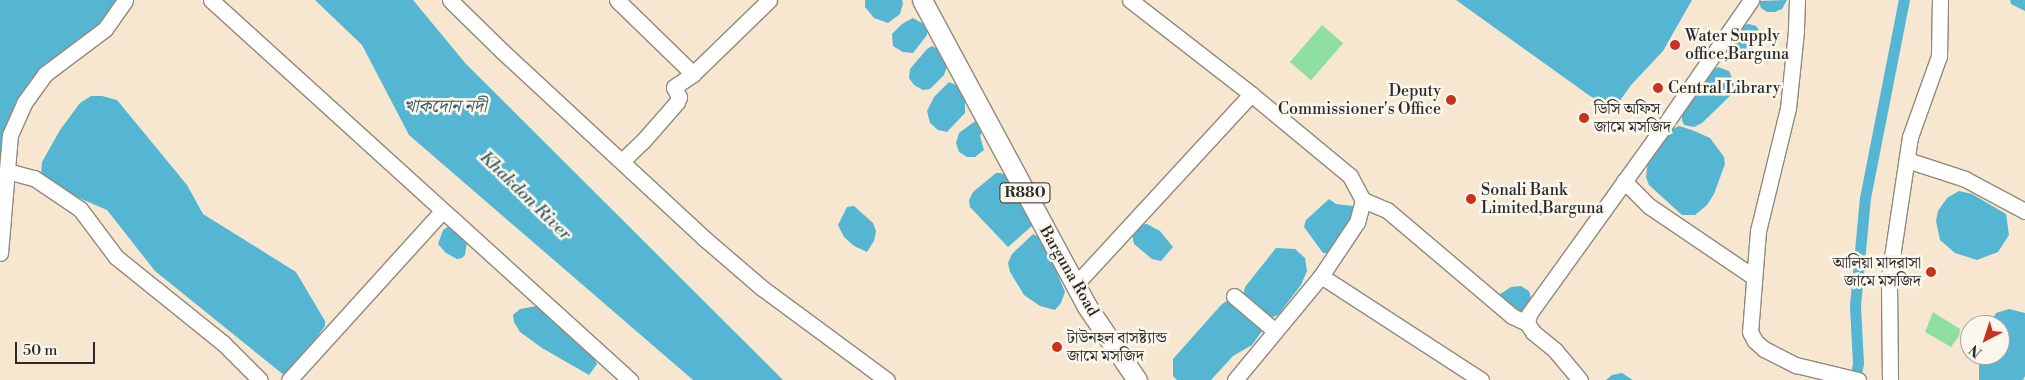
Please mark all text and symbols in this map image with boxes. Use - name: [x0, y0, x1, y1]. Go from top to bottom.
- place label: Water Supply office,Barguna: [1685, 26, 1789, 64]
- marker: Water Supply office,Barguna: [1669, 39, 1681, 51]
- place label: Central Library: [1668, 78, 1780, 98]
- place label: Deputy Commissioner's Office: [1278, 81, 1441, 119]
- marker: Central Library: [1652, 82, 1664, 94]
- marker: Deputy Commissioner's Office: [1445, 94, 1457, 106]
- water label: খাকদোন নদী: [404, 96, 486, 118]
- place label: ডিসি অফিস জামে মসজিদ: [1594, 99, 1671, 137]
- marker: ডিসি অফিস জামে মসজিদ: [1578, 112, 1590, 124]
- water label: Khakdon River: [475, 147, 575, 245]
- road number: R880: [999, 180, 1051, 206]
- place label: Sonali Bank Limited,Barguna: [1481, 180, 1604, 218]
- marker: Sonali Bank Limited,Barguna: [1465, 193, 1477, 205]
- street label: Barguna Road: [1035, 222, 1103, 320]
- place label: আলিয়া মাদরাসা জামে মসজিদ: [1833, 253, 1921, 291]
- marker: আলিয়া মাদরাসা জামে মসজিদ: [1925, 266, 1937, 278]
- north arrow: [1960, 315, 2010, 365]
- place label: টাউনহল বাসষ্ট্যান্ড জামে মসজিদ: [1067, 328, 1167, 366]
- scale bar: [18, 332, 98, 364]
- text: N: [1966, 340, 1986, 361]
- text: 50 m: [23, 341, 57, 360]
- marker: টাউনহল বাসষ্ট্যান্ড জামে মসজিদ: [1051, 341, 1063, 353]

